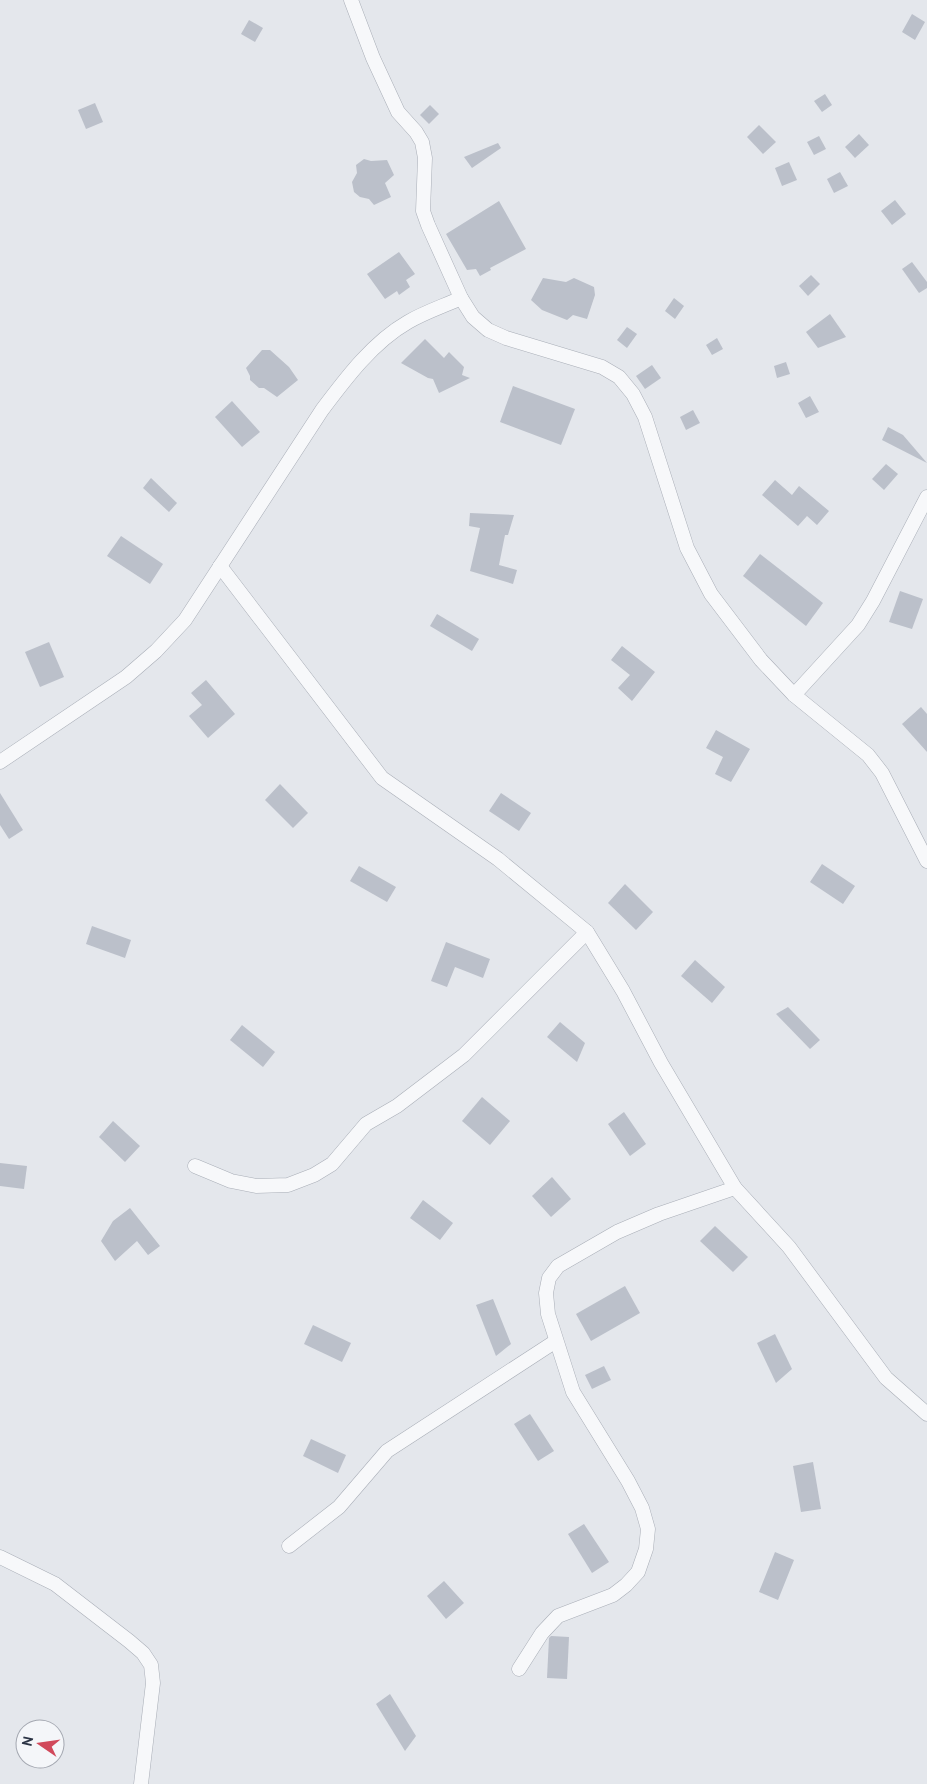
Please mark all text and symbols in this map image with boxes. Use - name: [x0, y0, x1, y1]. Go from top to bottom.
- north arrow: [15, 1719, 65, 1769]
- text: N: [18, 1735, 37, 1748]

